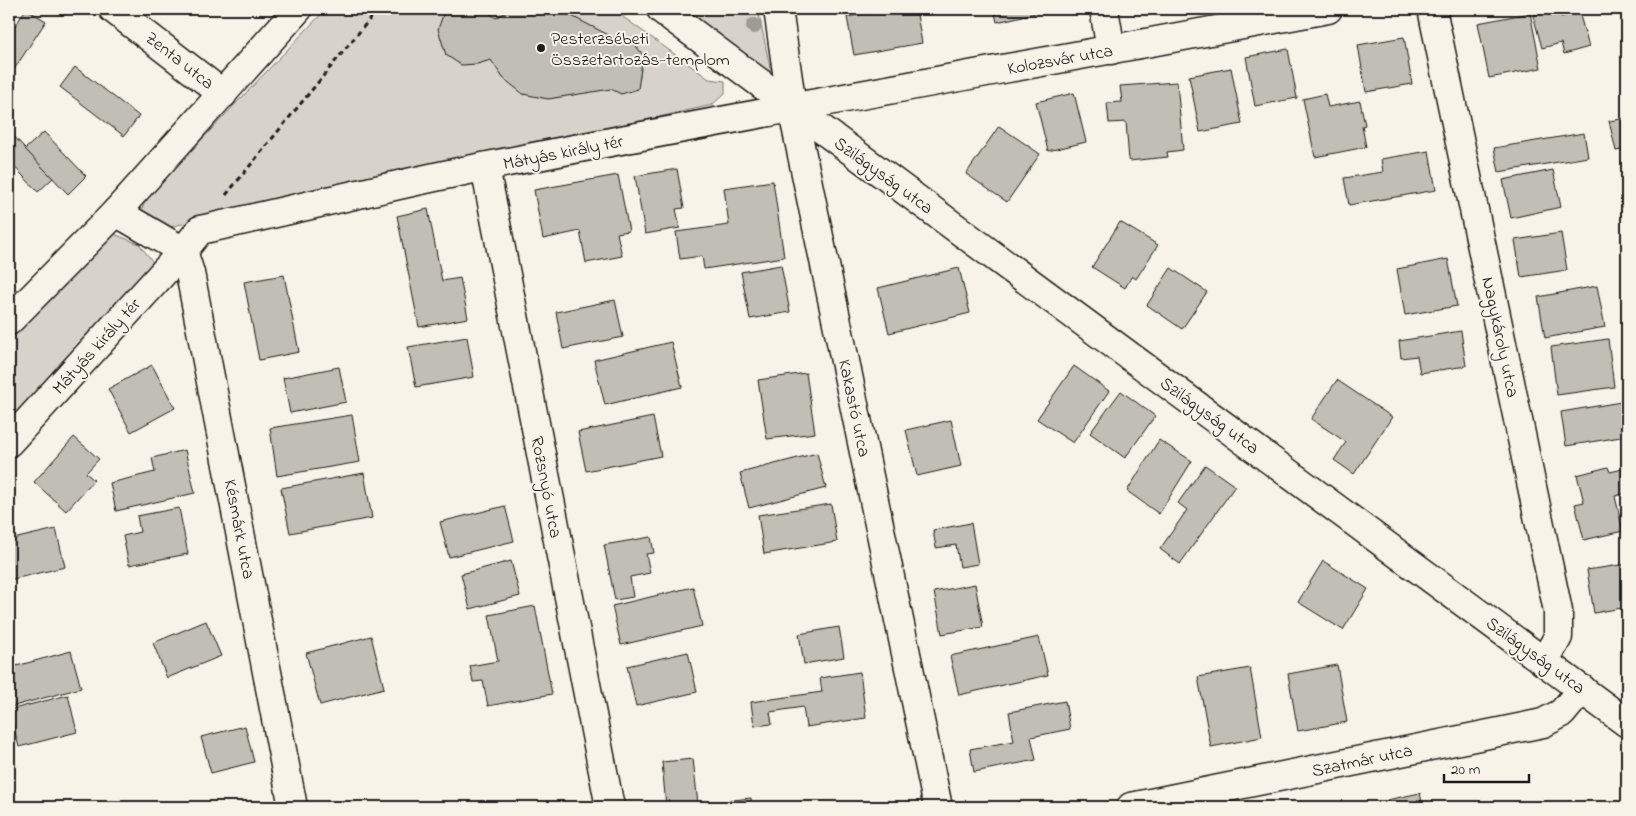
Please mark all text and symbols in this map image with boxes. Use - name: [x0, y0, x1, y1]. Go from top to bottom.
- street label: Zenta utca: [139, 26, 219, 97]
- place label: Pesterzsébeti Összetartozás-templom: [551, 27, 730, 74]
- street label: Kolozsvár utca: [1006, 39, 1115, 83]
- marker: Pesterzsébeti Összetartozás-templom: [535, 42, 547, 54]
- street label: Mátyás király tér: [501, 129, 626, 178]
- street label: Szilágyság utca: [827, 132, 938, 222]
- street label: Nagykároly utca: [1473, 275, 1525, 400]
- street label: Mátyás király tér: [47, 293, 148, 401]
- street label: Kakastó utca: [830, 357, 876, 460]
- street label: Szilágyság utca: [1153, 372, 1264, 462]
- street label: Rozsnyó utca: [522, 434, 568, 541]
- street label: Késmárk utca: [216, 477, 260, 581]
- street label: Szilágyság utca: [1479, 612, 1590, 702]
- street label: Szatmár utca: [1310, 739, 1415, 785]
- scale bar: [1444, 751, 1528, 783]
- text: 20 m: [1451, 759, 1481, 781]

